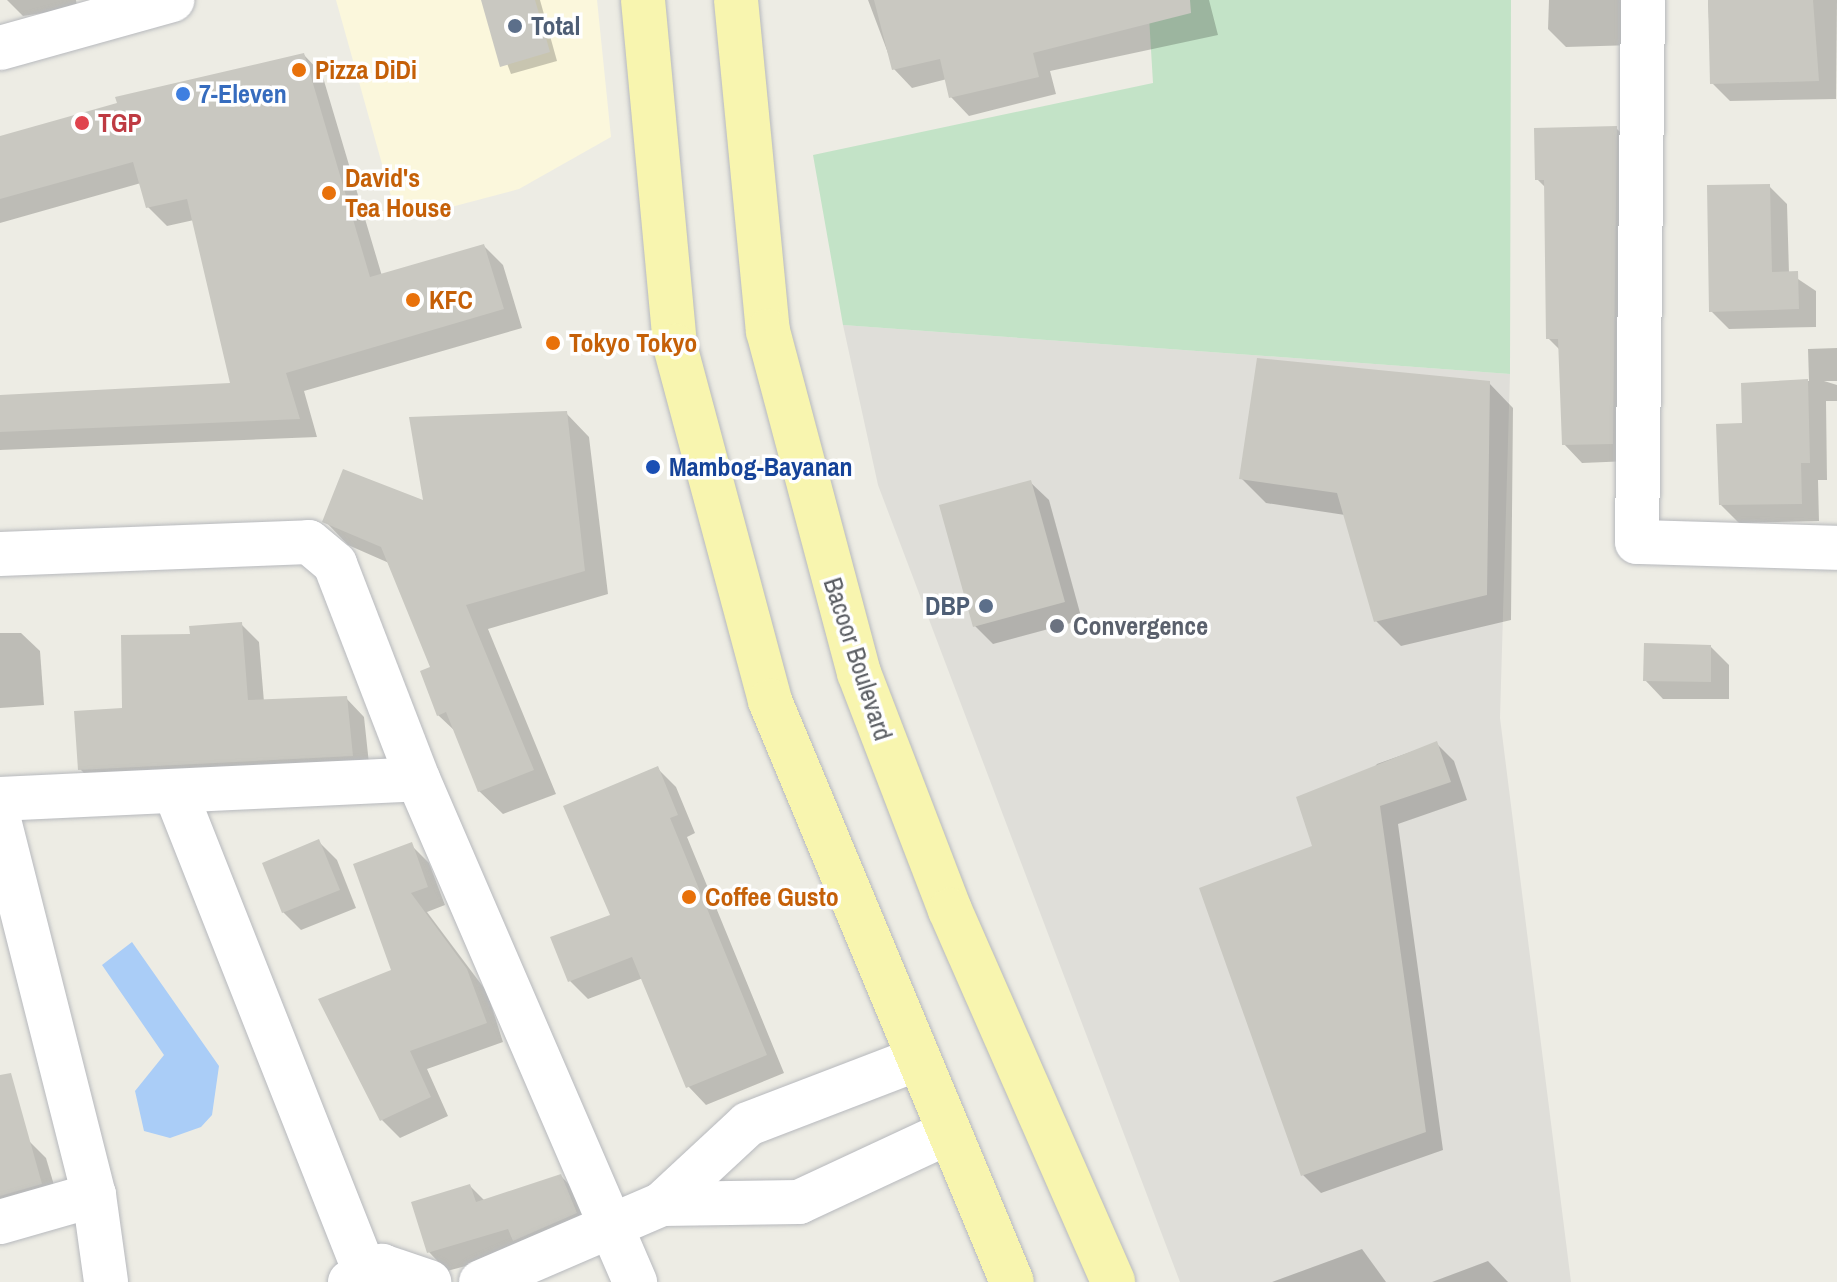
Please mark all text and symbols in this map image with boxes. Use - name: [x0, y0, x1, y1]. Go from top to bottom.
- place label: Total: [531, 10, 580, 42]
- marker: Total: [506, 17, 524, 35]
- place label: Pizza DiDi: [315, 54, 417, 86]
- marker: Pizza DiDi: [290, 61, 308, 79]
- place label: 7-Eleven: [199, 78, 287, 110]
- marker: 7-Eleven: [174, 85, 192, 103]
- place label: TGP: [98, 107, 142, 139]
- marker: TGP: [73, 114, 91, 132]
- place label: David's Tea House: [345, 162, 451, 224]
- marker: David's Tea House: [320, 184, 338, 202]
- place label: KFC: [429, 284, 473, 316]
- marker: KFC: [404, 291, 422, 309]
- place label: Tokyo Tokyo: [569, 327, 697, 359]
- marker: Tokyo Tokyo: [544, 334, 562, 352]
- place label: Mambog-Bayanan: [669, 451, 853, 483]
- marker: Mambog-Bayanan: [644, 458, 662, 476]
- street label: Bacoor Boulevard: [817, 574, 899, 744]
- place label: DBP: [925, 590, 970, 622]
- marker: DBP: [977, 597, 995, 615]
- place label: Convergence: [1073, 610, 1208, 642]
- marker: Convergence: [1048, 617, 1066, 635]
- place label: Coffee Gusto: [705, 881, 839, 913]
- marker: Coffee Gusto: [680, 888, 698, 906]

